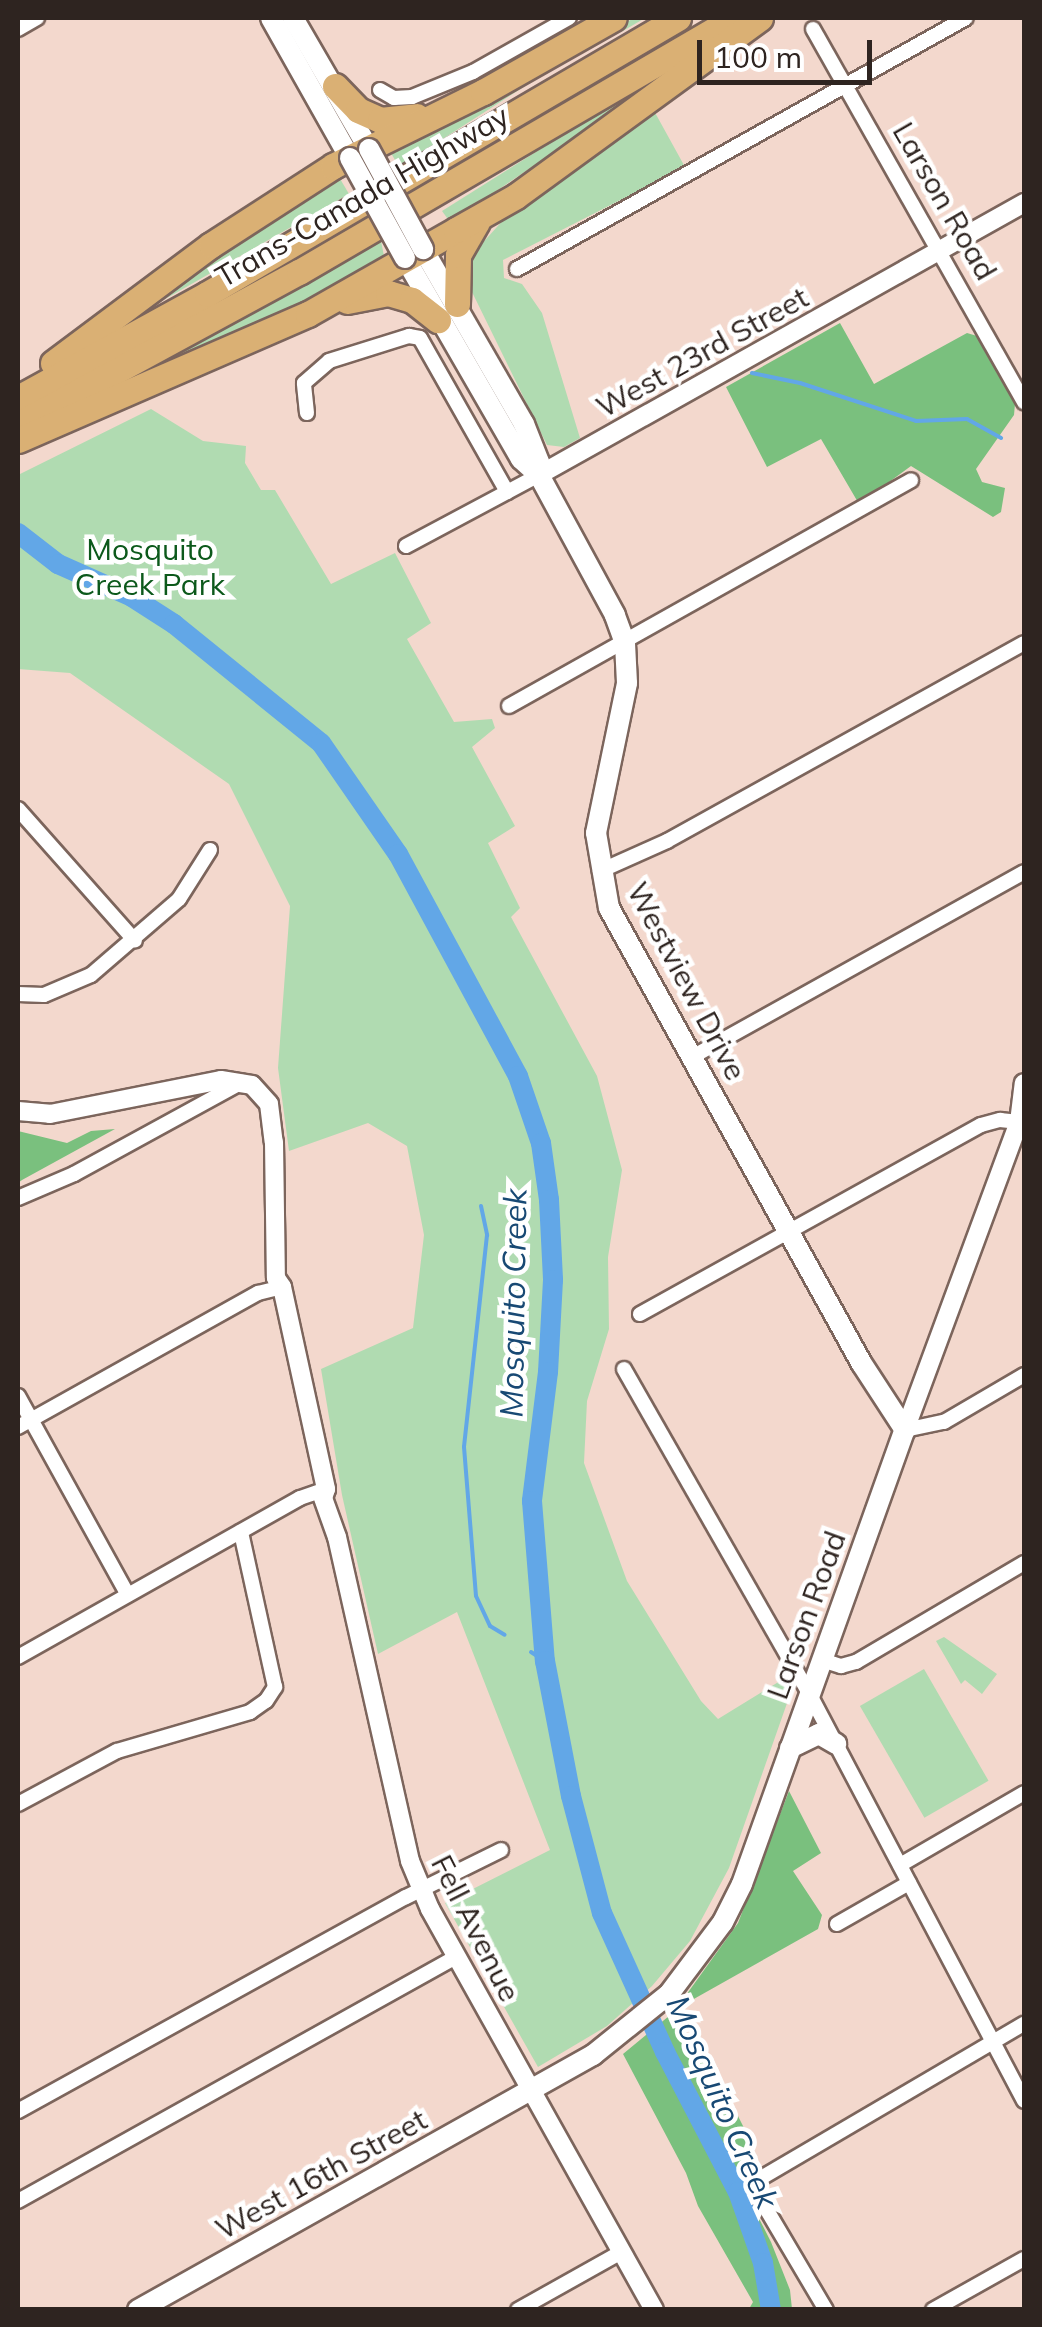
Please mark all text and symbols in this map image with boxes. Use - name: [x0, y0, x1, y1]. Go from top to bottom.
- scale bar: [702, 20, 877, 82]
- text: 100 m: [714, 38, 802, 76]
- street label: Trans-Canada Highway: [209, 97, 515, 295]
- street label: Larson Road: [885, 116, 1005, 286]
- street label: West 23rd Street: [590, 279, 814, 425]
- park label: Mosquito Creek Park: [75, 531, 225, 602]
- street label: Westview Drive: [620, 876, 754, 1086]
- water label: Mosquito Creek: [492, 1188, 534, 1418]
- street label: Larson Road: [759, 1526, 853, 1704]
- street label: Fell Avenue: [424, 1849, 528, 2007]
- water label: Mosquito Creek: [659, 1990, 787, 2214]
- street label: West 16th Street: [209, 2101, 433, 2247]

